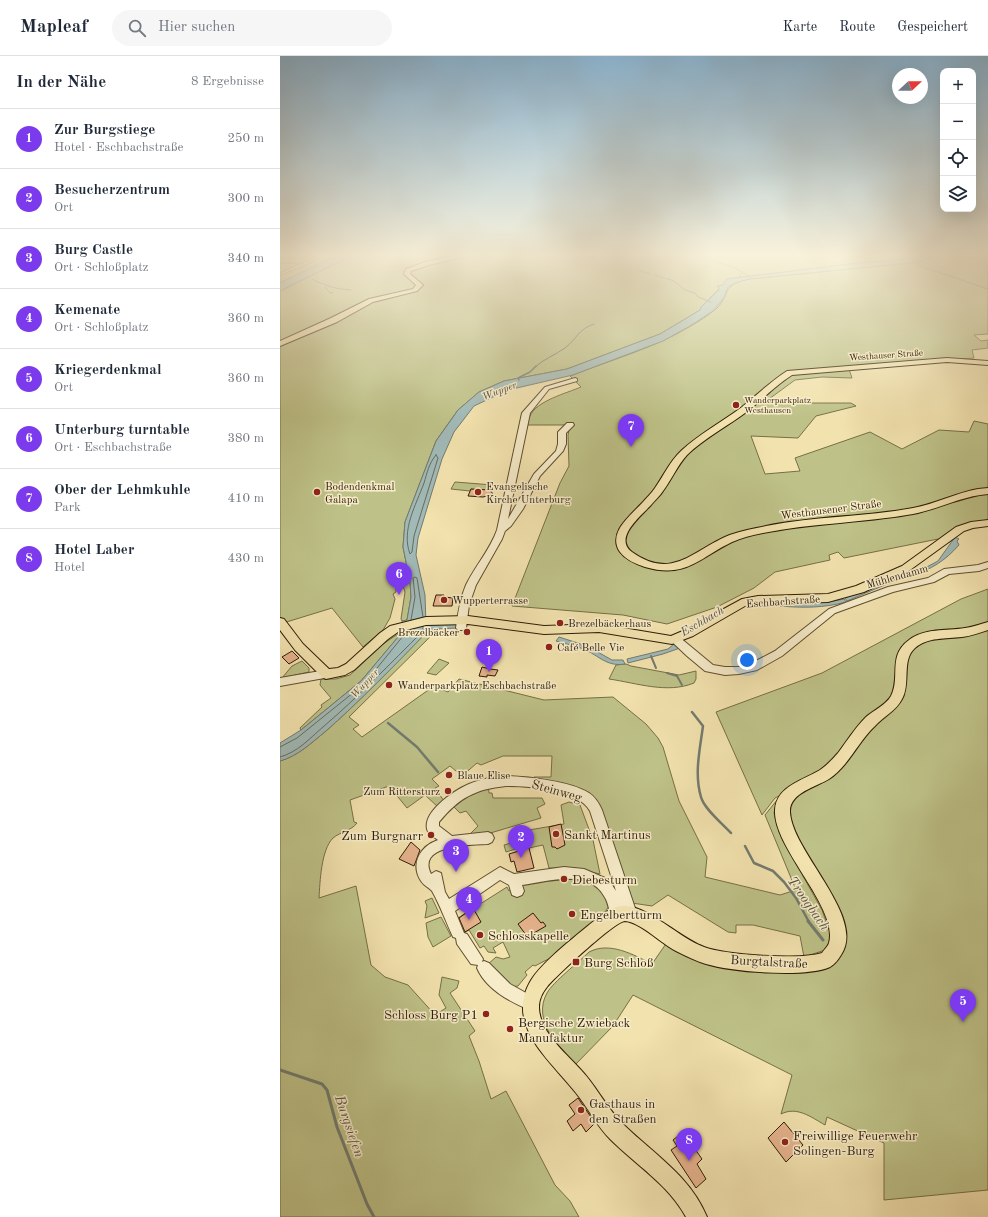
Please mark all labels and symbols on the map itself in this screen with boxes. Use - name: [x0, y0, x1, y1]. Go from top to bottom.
- north arrow: [892, 68, 928, 104]
- street label: Westhauser Straße: [849, 348, 923, 363]
- water label: Wupper: [481, 380, 519, 403]
- place label: Wanderparkplatz Westhausen: [744, 396, 811, 415]
- marker: Wanderparkplatz Westhausen: [731, 400, 741, 410]
- pin: 7: [618, 414, 644, 447]
- place label: Bodendenkmal Galapa: [325, 482, 394, 506]
- place label: Evangelische Kirche Unterburg: [486, 482, 571, 506]
- marker: Bodendenkmal Galapa: [312, 487, 322, 497]
- marker: Evangelische Kirche Unterburg: [473, 487, 483, 497]
- street label: Westhausener Straße: [780, 499, 882, 522]
- pin: 6: [386, 562, 412, 595]
- street label: Mühlendamm: [865, 563, 930, 592]
- street label: Eschbachstraße: [746, 594, 821, 611]
- marker: Wupperterrasse: [439, 595, 449, 605]
- place label: Wupperterrasse: [452, 596, 528, 607]
- water label: Eschbach: [678, 605, 726, 640]
- marker: Brezelbäckerhaus: [555, 618, 565, 628]
- place label: Brezelbäckerhaus: [568, 619, 651, 630]
- marker: Brezelbäcker: [462, 627, 472, 637]
- place label: Brezelbäcker: [398, 628, 459, 639]
- pin: 1: [476, 639, 502, 672]
- marker: Café Belle Vie: [544, 642, 554, 652]
- place label: Café Belle Vie: [557, 643, 624, 654]
- your location: [737, 650, 757, 670]
- water label: Wupper: [349, 667, 382, 701]
- marker: Wanderparkplatz Eschbachstraße: [384, 680, 394, 690]
- place label: Wanderparkplatz Eschbachstraße: [397, 681, 556, 692]
- marker: Blaue Elise: [444, 770, 454, 780]
- place label: Blaue Elise: [457, 771, 510, 782]
- street label: Steinweg: [530, 778, 583, 805]
- marker: Zum Rittersturz: [443, 786, 453, 796]
- place label: Zum Rittersturz: [363, 787, 440, 798]
- pin: 2: [508, 825, 534, 858]
- marker: Sankt Martinus: [551, 829, 561, 839]
- place label: Sankt Martinus: [564, 829, 651, 842]
- place label: Zum Burgnarr: [341, 830, 424, 843]
- marker: Zum Burgnarr: [426, 830, 436, 840]
- pin: 3: [443, 839, 469, 872]
- marker: Diebesturm: [559, 874, 569, 884]
- place label: Diebesturm: [572, 874, 637, 887]
- water label: Troogbach: [784, 874, 832, 934]
- pin: 4: [456, 887, 482, 920]
- marker: Engelbertturm: [567, 909, 577, 919]
- place label: Engelbertturm: [580, 909, 662, 922]
- marker: Schlosskapelle: [475, 930, 485, 940]
- place label: Schlosskapelle: [488, 930, 569, 943]
- street label: Burgtalstraße: [730, 954, 808, 971]
- marker: Burg Schloß: [571, 957, 581, 967]
- place label: Burg Schloß: [584, 957, 654, 970]
- pin: 5: [950, 989, 976, 1022]
- place label: Schloss Burg P1: [384, 1009, 478, 1022]
- marker: Schloss Burg P1: [481, 1009, 491, 1019]
- place label: Bergische Zwieback Manufaktur: [518, 1017, 631, 1045]
- marker: Bergische Zwieback Manufaktur: [505, 1024, 515, 1034]
- water label: Burgsiefen: [331, 1092, 366, 1160]
- place label: Gasthaus in den Straßen: [589, 1098, 657, 1126]
- marker: Gasthaus in den Straßen: [576, 1105, 586, 1115]
- pin: 8: [676, 1128, 702, 1161]
- place label: Freiwillige Feuerwehr Solingen-Burg: [793, 1130, 918, 1158]
- marker: Freiwillige Feuerwehr Solingen-Burg: [780, 1137, 790, 1147]

